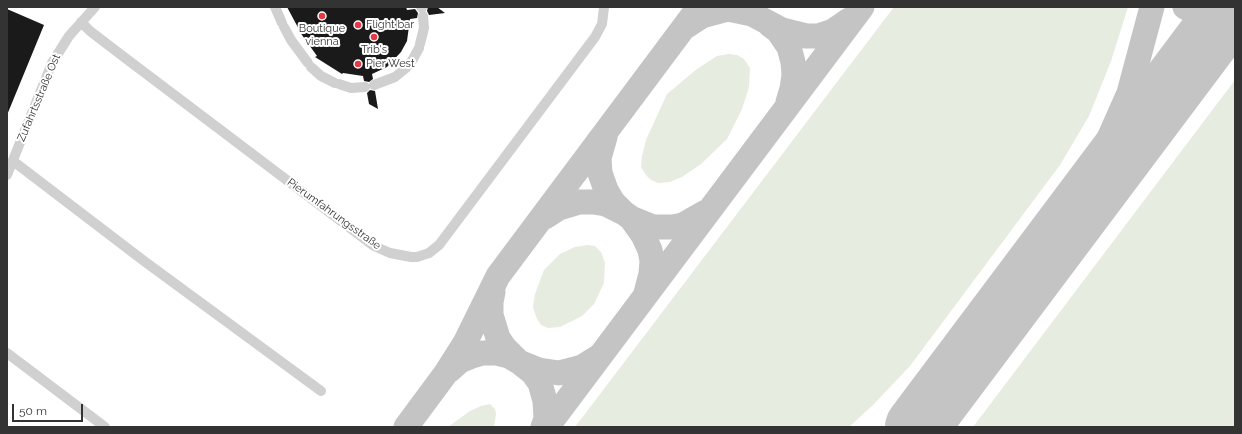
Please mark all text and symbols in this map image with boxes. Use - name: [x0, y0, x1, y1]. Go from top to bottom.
- marker: Boutique vienna: [317, 11, 327, 21]
- place label: Flight bar: [366, 18, 414, 32]
- marker: Flight bar: [353, 20, 363, 30]
- place label: Boutique vienna: [299, 22, 345, 48]
- marker: Trib's: [369, 32, 379, 42]
- place label: Trib's: [361, 43, 387, 57]
- street label: Zufahrtsstraße Ost: [15, 52, 63, 144]
- place label: Pier West: [366, 57, 415, 71]
- marker: Pier West: [353, 59, 363, 69]
- street label: Pierumfahrungsstraße: [285, 176, 383, 252]
- scale bar: [14, 396, 85, 422]
- text: 50 m: [19, 404, 47, 418]

